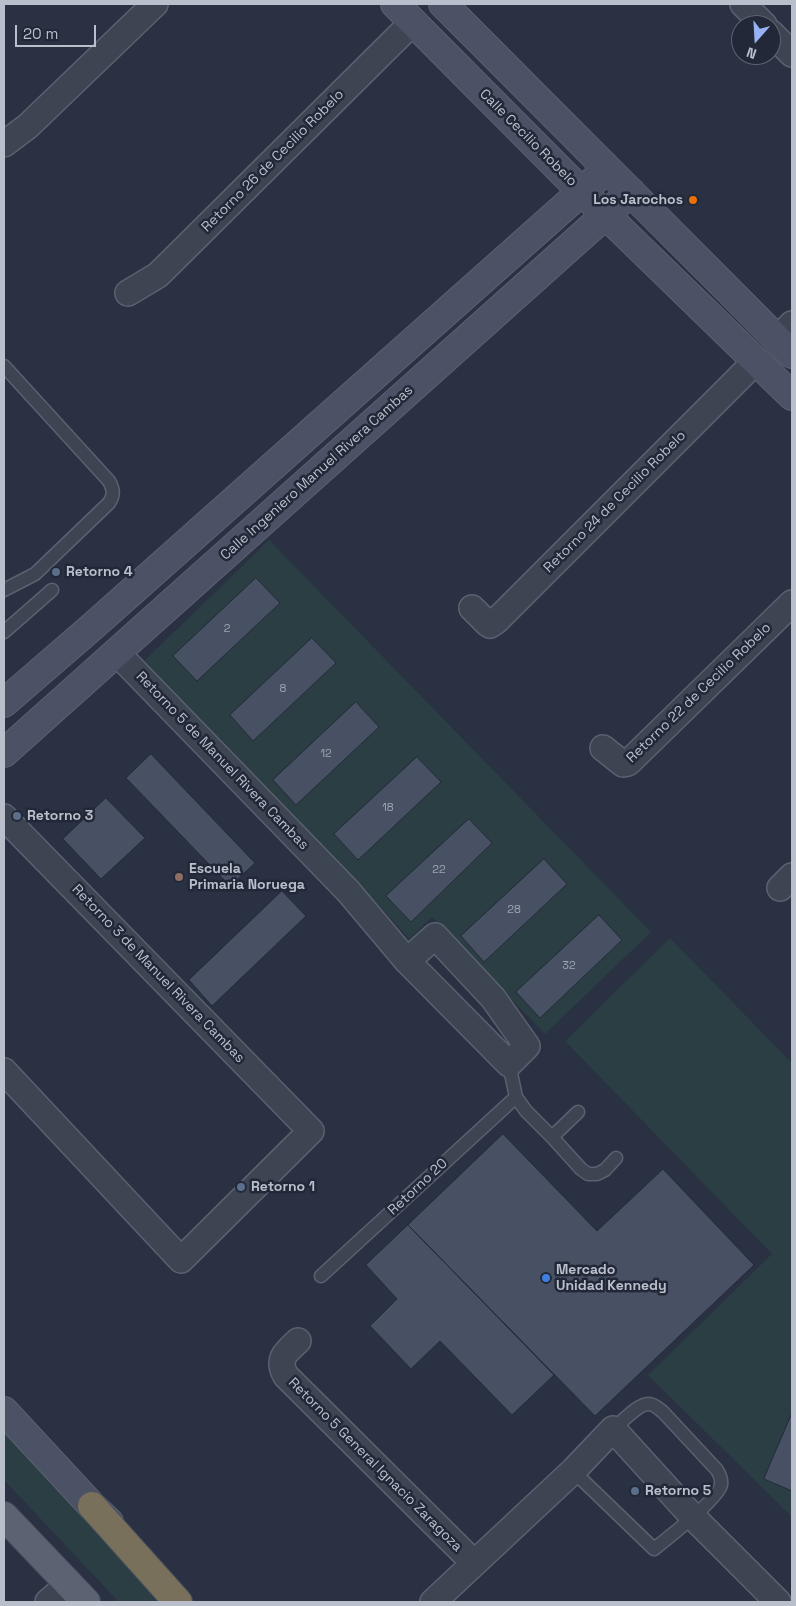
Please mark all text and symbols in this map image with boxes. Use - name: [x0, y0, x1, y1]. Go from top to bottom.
- scale bar: [18, 15, 99, 47]
- north arrow: [731, 15, 781, 65]
- text: 20 m: [23, 24, 58, 43]
- text: N: [744, 43, 759, 63]
- street label: Retorno 26 de Cecilio Robelo: [198, 86, 348, 236]
- street label: Calle Cecilio Robelo: [476, 86, 580, 190]
- place label: Los Jarochos: [593, 192, 683, 208]
- marker: Los Jarochos: [687, 194, 699, 206]
- street label: Calle Ingeniero Manuel Rivera Cambas: [217, 382, 417, 564]
- street label: Retorno 24 de Cecilio Robelo: [540, 427, 690, 577]
- place label: Retorno 4: [66, 564, 133, 580]
- marker: Retorno 4: [50, 566, 62, 578]
- street label: Retorno 22 de Cecilio Robelo: [623, 619, 775, 767]
- house number: 2: [224, 622, 230, 636]
- street label: Retorno 5 de Manuel Rivera Cambas: [132, 668, 312, 854]
- house number: 8: [280, 682, 286, 696]
- house number: 12: [320, 747, 332, 761]
- house number: 18: [382, 801, 394, 815]
- place label: Retorno 3: [27, 808, 93, 824]
- marker: Retorno 3: [11, 810, 23, 822]
- place label: Escuela Primaria Noruega: [189, 861, 305, 894]
- house number: 22: [432, 863, 446, 877]
- marker: Escuela Primaria Noruega: [173, 871, 185, 883]
- street label: Retorno 3 de Manuel Rivera Cambas: [68, 881, 248, 1067]
- house number: 28: [507, 903, 521, 917]
- house number: 32: [562, 959, 576, 973]
- street label: Retorno 20: [385, 1155, 451, 1219]
- place label: Retorno 1: [251, 1179, 315, 1195]
- marker: Retorno 1: [235, 1181, 247, 1193]
- place label: Mercado Unidad Kennedy: [556, 1262, 667, 1294]
- marker: Mercado Unidad Kennedy: [540, 1272, 552, 1284]
- street label: Retorno 5 General Ignacio Zaragoza: [285, 1375, 465, 1555]
- place label: Retorno 5: [645, 1483, 711, 1499]
- marker: Retorno 5: [629, 1485, 641, 1497]

